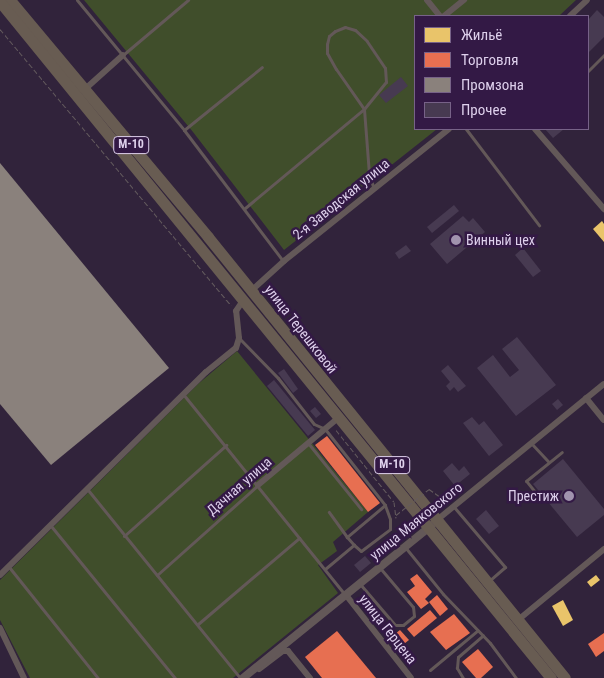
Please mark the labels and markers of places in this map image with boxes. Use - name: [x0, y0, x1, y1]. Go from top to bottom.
- place label: Винный цех: [466, 232, 535, 248]
- marker: Винный цех: [450, 234, 462, 246]
- place label: Престиж: [508, 488, 559, 504]
- marker: Престиж: [563, 490, 575, 502]

